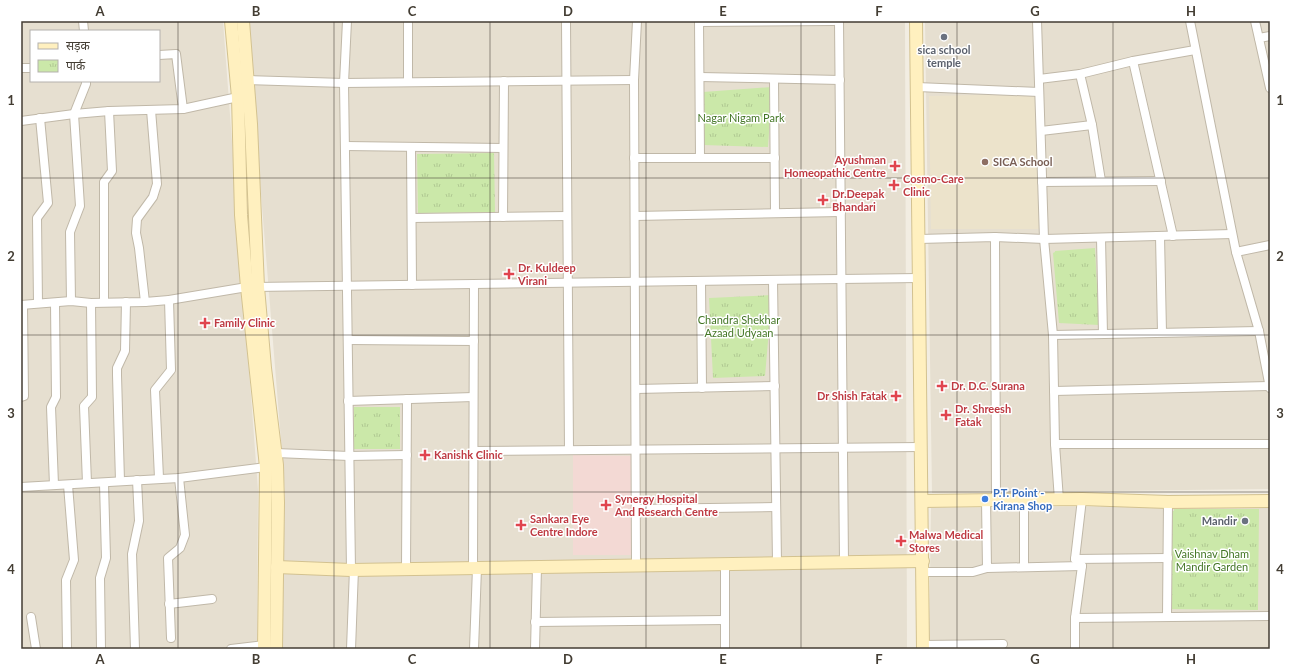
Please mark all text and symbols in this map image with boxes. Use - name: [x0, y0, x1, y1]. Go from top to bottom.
- text: A: [94, 3, 105, 19]
- text: B: [252, 3, 261, 19]
- text: C: [408, 3, 417, 19]
- text: D: [563, 3, 573, 19]
- text: E: [719, 3, 727, 19]
- text: F: [875, 3, 883, 19]
- text: G: [1030, 3, 1040, 19]
- text: H: [1186, 3, 1196, 19]
- legend: [30, 30, 160, 82]
- marker: sica school temple: [939, 32, 949, 42]
- text: सड़क: [66, 38, 91, 53]
- place label: sica school temple: [918, 43, 971, 69]
- text: पार्क: [66, 58, 86, 73]
- text: 1: [7, 92, 15, 108]
- text: 1: [1276, 92, 1284, 108]
- park label: Nagar Nigam Park: [698, 111, 785, 124]
- place label: Ayushman Homeopathic Centre: [784, 153, 886, 179]
- place label: SICA School: [993, 155, 1053, 168]
- marker: SICA School: [980, 157, 990, 167]
- marker: Ayushman Homeopathic Centre: [889, 160, 901, 172]
- place label: Cosmo-Care Clinic: [903, 172, 964, 198]
- marker: Cosmo-Care Clinic: [888, 179, 900, 191]
- place label: Dr.Deepak Bhandari: [832, 187, 884, 213]
- marker: Dr.Deepak Bhandari: [817, 194, 829, 206]
- text: 2: [7, 248, 15, 264]
- text: 2: [1276, 248, 1284, 264]
- place label: Dr. Kuldeep Virani: [517, 261, 576, 287]
- marker: Dr. Kuldeep Virani: [503, 268, 515, 280]
- park label: Chandra Shekhar Azaad Udyaan: [698, 313, 780, 339]
- place label: Family Clinic: [214, 316, 276, 329]
- marker: Family Clinic: [199, 317, 211, 329]
- place label: Dr. D.C. Surana: [951, 379, 1025, 392]
- marker: Dr. D.C. Surana: [936, 380, 948, 392]
- place label: Dr Shish Fatak: [817, 389, 887, 402]
- marker: Dr Shish Fatak: [890, 390, 902, 402]
- place label: Dr. Shreesh Fatak: [955, 402, 1011, 428]
- text: 3: [7, 405, 15, 421]
- text: 3: [1276, 405, 1284, 421]
- marker: Dr. Shreesh Fatak: [940, 409, 952, 421]
- place label: Kanishk Clinic: [434, 448, 503, 461]
- marker: Kanishk Clinic: [419, 449, 431, 461]
- place label: P.T. Point - Kirana Shop: [993, 486, 1052, 512]
- place label: Synergy Hospital And Research Centre: [614, 492, 718, 518]
- marker: P.T. Point - Kirana Shop: [980, 494, 990, 504]
- marker: Synergy Hospital And Research Centre: [600, 499, 612, 511]
- place label: Sankara Eye Centre Indore: [530, 512, 598, 538]
- place label: Mandir: [1202, 514, 1238, 527]
- marker: Mandir: [1240, 516, 1250, 526]
- marker: Sankara Eye Centre Indore: [515, 519, 527, 531]
- place label: Malwa Medical Stores: [909, 528, 984, 554]
- marker: Malwa Medical Stores: [896, 536, 906, 546]
- park label: Vaishnav Dham Mandir Garden: [1175, 547, 1249, 573]
- text: 4: [7, 561, 15, 577]
- text: 4: [1276, 561, 1284, 577]
- text: A: [94, 651, 105, 667]
- text: B: [252, 651, 261, 667]
- text: C: [408, 651, 417, 667]
- text: D: [563, 651, 573, 667]
- text: E: [719, 651, 727, 667]
- text: F: [875, 651, 883, 667]
- text: G: [1030, 651, 1040, 667]
- text: H: [1186, 651, 1196, 667]

